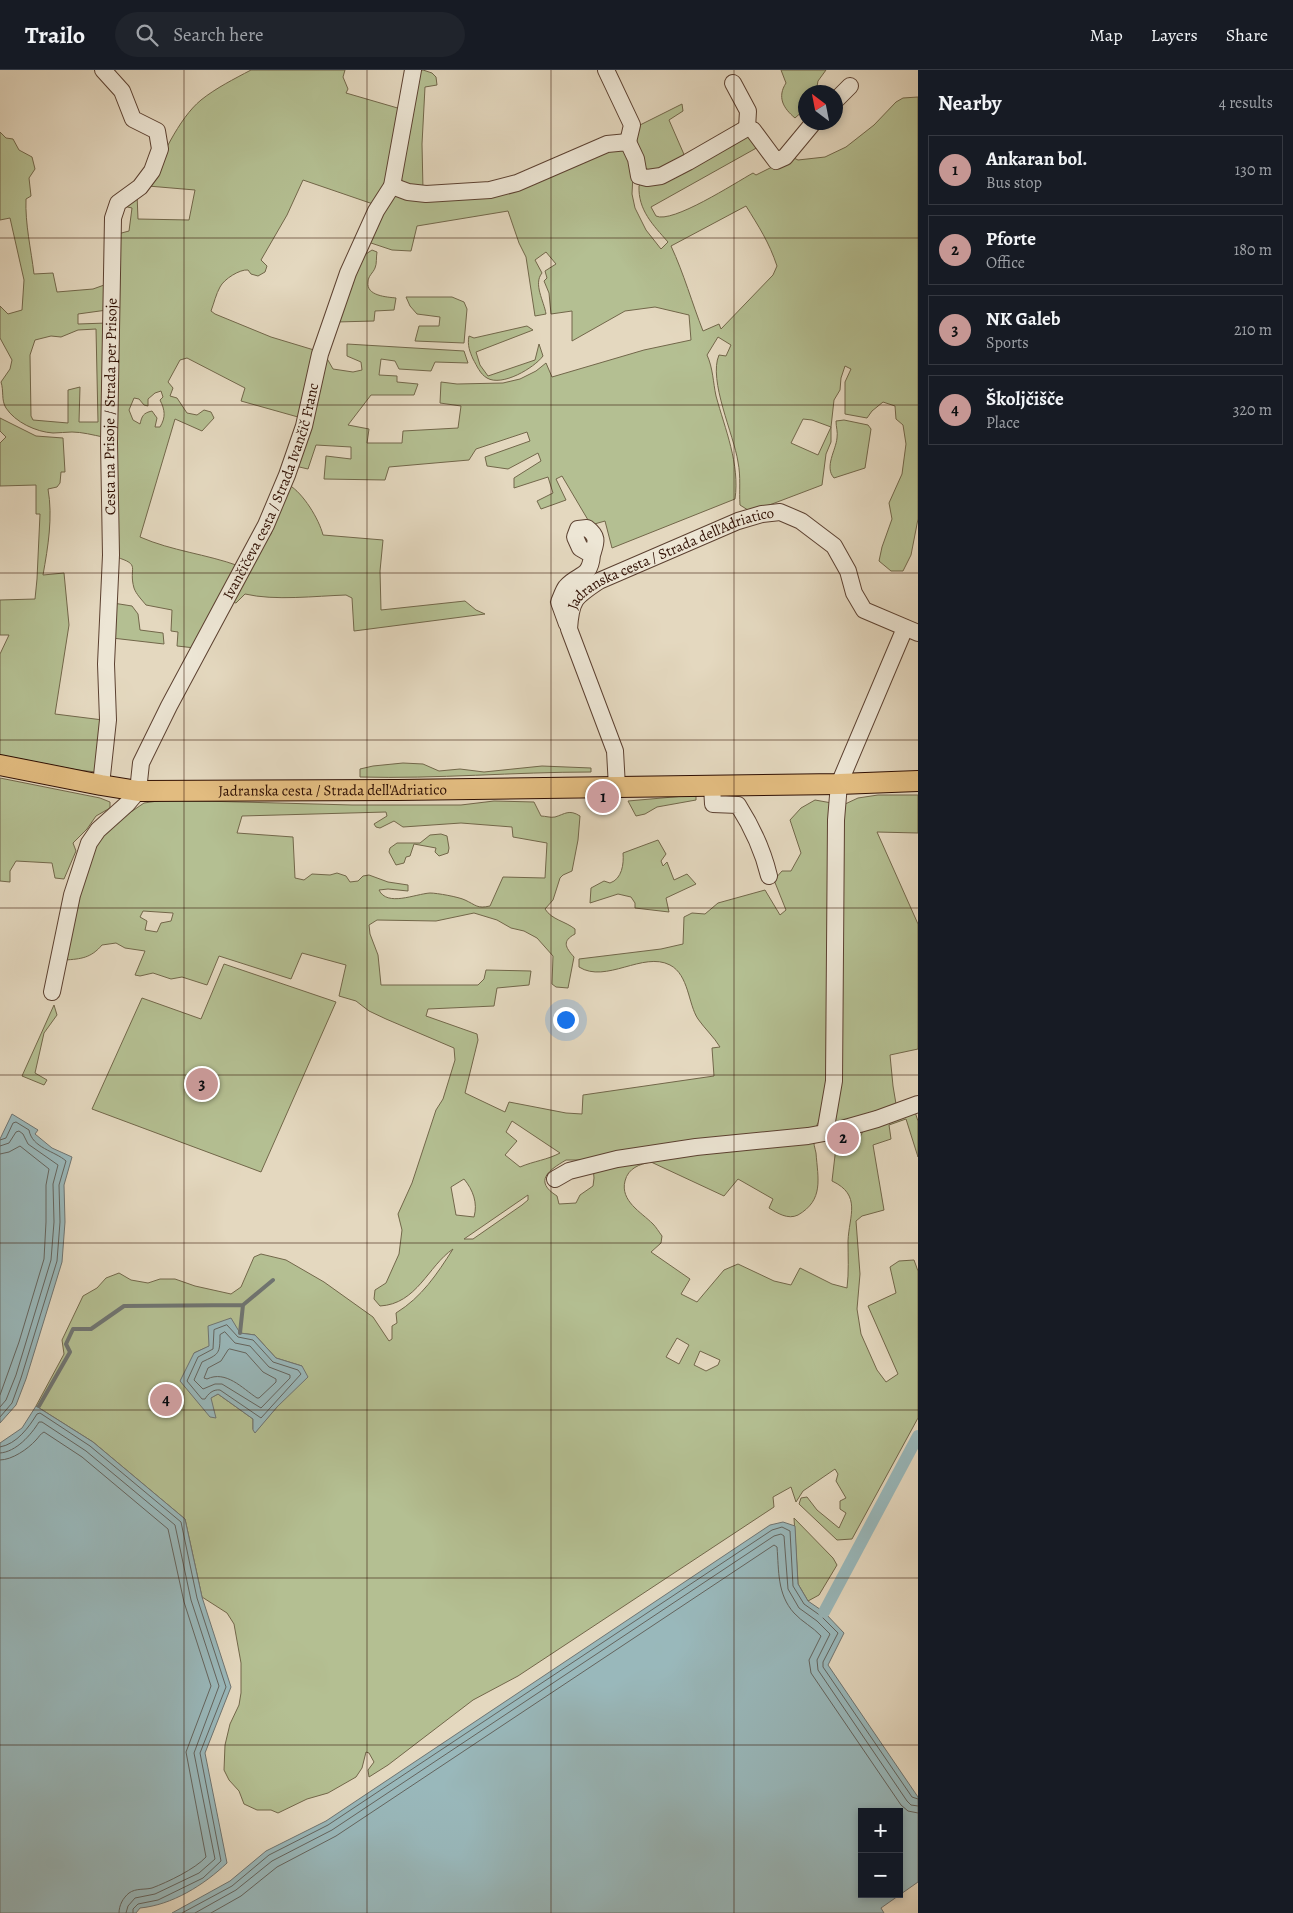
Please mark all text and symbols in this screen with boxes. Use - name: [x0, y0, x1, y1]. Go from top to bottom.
- search box: [115, 12, 465, 57]
- text: Trailo: [25, 19, 85, 51]
- icon: search: [133, 21, 161, 49]
- text: Search here: [173, 22, 264, 48]
- text: Map: [1090, 23, 1123, 47]
- text: Layers: [1151, 23, 1198, 47]
- text: Share: [1226, 23, 1268, 47]
- north arrow: [798, 85, 843, 130]
- text: Nearby: [938, 89, 1001, 117]
- text: 4 results: [1219, 92, 1273, 114]
- text: Ankaran bol.: [986, 146, 1087, 172]
- text: 1: [952, 159, 958, 181]
- text: 130 m: [1235, 159, 1272, 181]
- text: Bus stop: [986, 172, 1042, 194]
- text: Pforte: [986, 226, 1036, 252]
- text: 2: [951, 239, 959, 261]
- text: 180 m: [1234, 239, 1272, 261]
- text: Office: [986, 252, 1025, 274]
- street label: Cesta na Prisoje / Strada per Prisoje: [99, 298, 122, 515]
- text: NK Galeb: [986, 306, 1060, 332]
- text: 3: [952, 319, 958, 341]
- text: 210 m: [1234, 319, 1272, 341]
- text: Sports: [986, 332, 1029, 354]
- street label: Ivančičeva cesta / Strada Ivančič Franc: [218, 381, 323, 603]
- text: Školjčišče: [986, 386, 1064, 412]
- text: 4: [951, 399, 959, 421]
- text: 320 m: [1233, 399, 1272, 421]
- text: Place: [986, 412, 1020, 434]
- street label: Jadranska cesta / Strada dell'Adriatico: [562, 503, 775, 612]
- pin: 1: [587, 778, 619, 816]
- street label: Jadranska cesta / Strada dell'Adriatico: [218, 779, 447, 801]
- your location: [553, 1007, 579, 1033]
- pin: 3: [186, 1065, 218, 1103]
- pin: 2: [827, 1119, 859, 1157]
- pin: 4: [150, 1381, 182, 1419]
- map controls: [858, 1808, 903, 1898]
- button: +: [858, 1808, 903, 1853]
- button: −: [858, 1853, 903, 1898]

